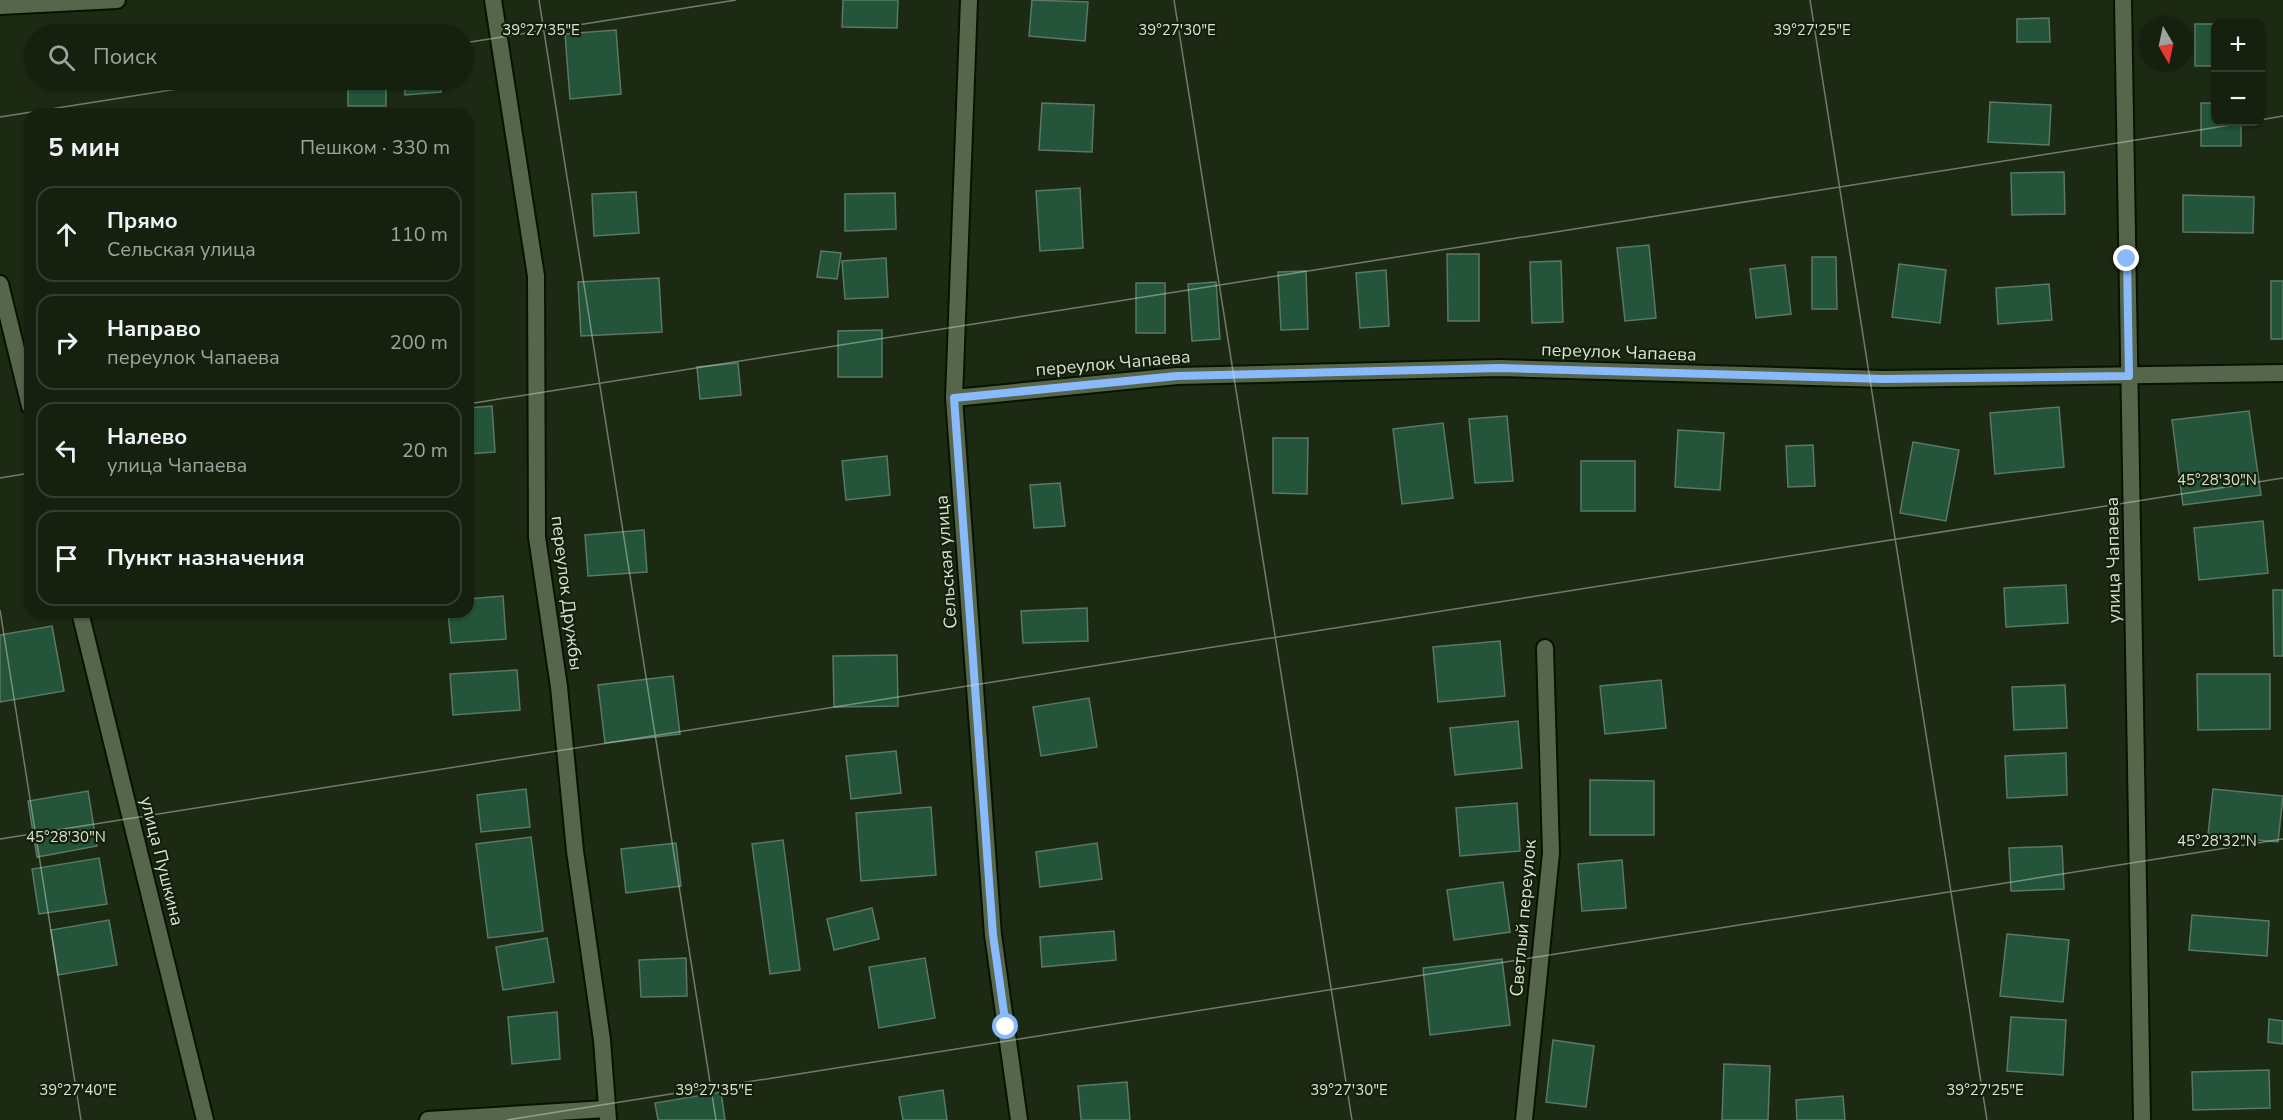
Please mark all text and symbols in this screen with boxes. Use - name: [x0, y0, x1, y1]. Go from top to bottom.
- north arrow: [2139, 18, 2193, 72]
- map controls: [2211, 18, 2265, 126]
- button: +: [2211, 18, 2265, 72]
- text: 39°27'35"E: [502, 20, 580, 40]
- text: 39°27'30"E: [1138, 20, 1216, 40]
- text: 39°27'25"E: [1773, 20, 1851, 40]
- search box: [24, 24, 474, 90]
- icon: search: [45, 41, 78, 74]
- text: Поиск: [93, 42, 157, 72]
- button: −: [2211, 72, 2265, 126]
- text: 5 мин: [48, 130, 120, 165]
- text: Пешком · 330 m: [300, 134, 450, 161]
- text: Прямо: [107, 206, 178, 236]
- icon: ahead: [50, 218, 83, 251]
- text: 110 m: [390, 221, 448, 248]
- text: Сельская улица: [107, 236, 256, 263]
- route end: [2113, 245, 2139, 271]
- text: Направо: [107, 314, 201, 344]
- icon: right: [50, 326, 83, 359]
- text: 200 m: [390, 329, 448, 356]
- street label: переулок Чапаева: [1541, 337, 1697, 367]
- text: переулок Чапаева: [107, 344, 280, 371]
- street label: переулок Чапаева: [1035, 344, 1191, 382]
- text: Налево: [107, 422, 187, 452]
- icon: left: [50, 434, 83, 467]
- text: 20 m: [402, 437, 448, 464]
- text: улица Чапаева: [107, 452, 247, 479]
- text: 45°28'30"N: [2177, 470, 2257, 490]
- street label: Сельская улица: [929, 494, 963, 630]
- street label: улица Чапаева: [2100, 497, 2126, 623]
- street label: переулок Дружбы: [546, 514, 588, 672]
- icon: arrive: [50, 542, 83, 575]
- text: Пункт назначения: [107, 543, 305, 573]
- street label: улица Пушкина: [134, 794, 190, 928]
- text: 45°28'30"N: [26, 827, 106, 847]
- text: 45°28'32"N: [2177, 831, 2257, 851]
- street label: Светлый переулок: [1504, 838, 1542, 998]
- route start: [992, 1013, 1018, 1039]
- text: 39°27'40"E: [39, 1080, 117, 1100]
- text: 39°27'35"E: [675, 1080, 753, 1100]
- text: 39°27'30"E: [1310, 1080, 1388, 1100]
- text: 39°27'25"E: [1946, 1080, 2024, 1100]

